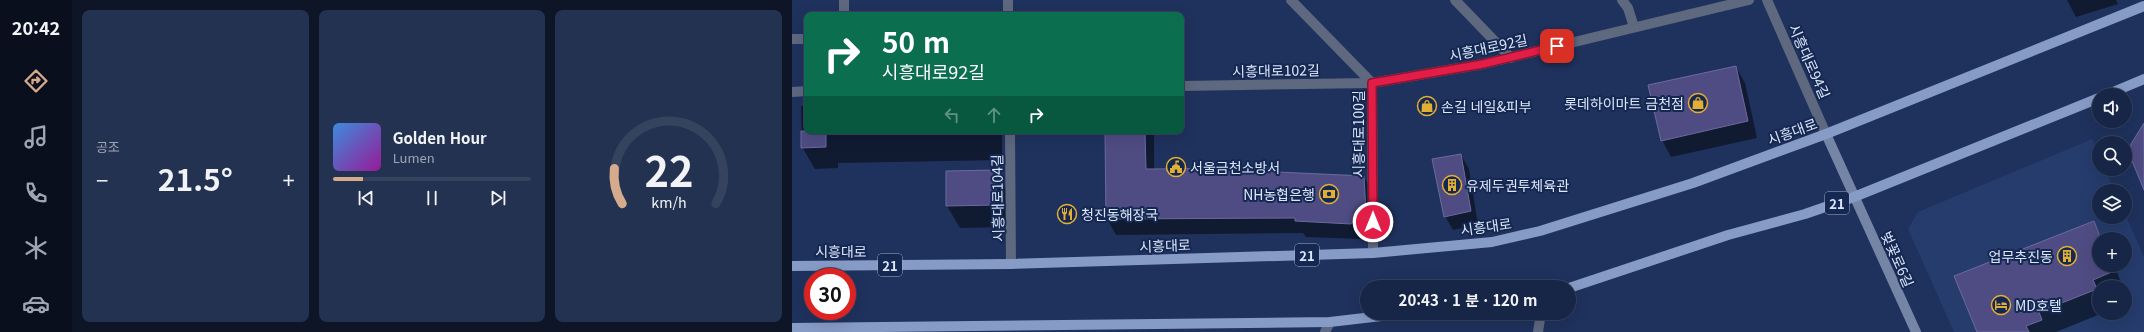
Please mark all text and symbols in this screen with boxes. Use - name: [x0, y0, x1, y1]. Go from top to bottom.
- text: 20:42: [12, 14, 60, 40]
- street label: 시흥대로94길: [1785, 20, 1835, 102]
- text: 50 m: [882, 21, 950, 61]
- icon: right: [816, 28, 868, 80]
- street label: 시흥대로92길: [1447, 29, 1529, 65]
- pin: [1540, 29, 1574, 63]
- icon: arrive: [1546, 35, 1568, 57]
- text: 시흥대로92길: [882, 58, 985, 84]
- street label: 시흥대로102길: [1232, 59, 1320, 81]
- icon: directions: [22, 67, 50, 95]
- map controls: [2092, 88, 2132, 320]
- button: sound: [2092, 88, 2132, 128]
- street label: 시흥대로100길: [1348, 90, 1368, 178]
- shop icon: 롯데하이마트 금천점: [1687, 92, 1709, 114]
- place label: 롯데하이마트 금천점: [1564, 93, 1684, 113]
- shop icon: 손길 네일&피부: [1416, 95, 1438, 117]
- place label: 손길 네일&피부: [1441, 96, 1532, 116]
- icon: left: [941, 104, 963, 126]
- icon: ahead: [983, 104, 1005, 126]
- icon: right: [1025, 104, 1047, 126]
- street label: 시흥대로: [1764, 113, 1820, 149]
- icon: music: [22, 123, 50, 151]
- text: Golden Hour: [393, 127, 487, 148]
- button: search: [2092, 136, 2132, 176]
- text: 공조: [96, 137, 120, 156]
- text: 22: [644, 139, 693, 199]
- text: Lumen: [393, 148, 435, 167]
- street label: 시흥대로104길: [986, 154, 1008, 242]
- text: 21.5°: [158, 156, 233, 200]
- public building icon: 서울금천소방서: [1165, 156, 1187, 178]
- place label: 서울금천소방서: [1190, 157, 1280, 177]
- text: −: [96, 163, 108, 195]
- text: +: [282, 163, 295, 195]
- building icon: 유제두권투체육관: [1441, 174, 1463, 196]
- place label: 유제두권투체육관: [1466, 175, 1569, 195]
- icon: phone: [22, 179, 50, 207]
- bank icon: NH농협은행: [1318, 183, 1340, 205]
- place label: NH농협은행: [1243, 184, 1315, 204]
- button: layers: [2092, 184, 2132, 224]
- icon: previous: [355, 187, 377, 209]
- icon: pause: [421, 187, 443, 209]
- icon: next: [487, 187, 509, 209]
- text: km/h: [651, 191, 686, 212]
- road number: 21: [1825, 192, 1849, 214]
- position arrow: [1352, 201, 1394, 243]
- restaurant icon: 청진동해장국: [1056, 203, 1078, 225]
- place label: 청진동해장국: [1081, 204, 1158, 224]
- street label: 시흥대로: [1459, 212, 1513, 239]
- street label: 벚꽃로6길: [1877, 228, 1919, 290]
- button: +: [2092, 232, 2132, 272]
- icon: climate: [22, 234, 50, 262]
- street label: 시흥대로: [1139, 234, 1191, 256]
- street label: 시흥대로: [815, 241, 867, 261]
- road number: 21: [1295, 244, 1319, 266]
- building icon: 업무추진동: [2056, 245, 2078, 267]
- place label: 업무추진동: [1989, 246, 2053, 266]
- road number: 21: [878, 254, 902, 276]
- speed limit sign: 30: [804, 268, 856, 320]
- button: −: [2092, 280, 2132, 320]
- text: 20:43 · 1 분 · 120 m: [1399, 289, 1537, 310]
- icon: car: [22, 290, 50, 318]
- hotel icon: MD호텔: [1990, 294, 2012, 316]
- place label: MD호텔: [2015, 295, 2062, 315]

